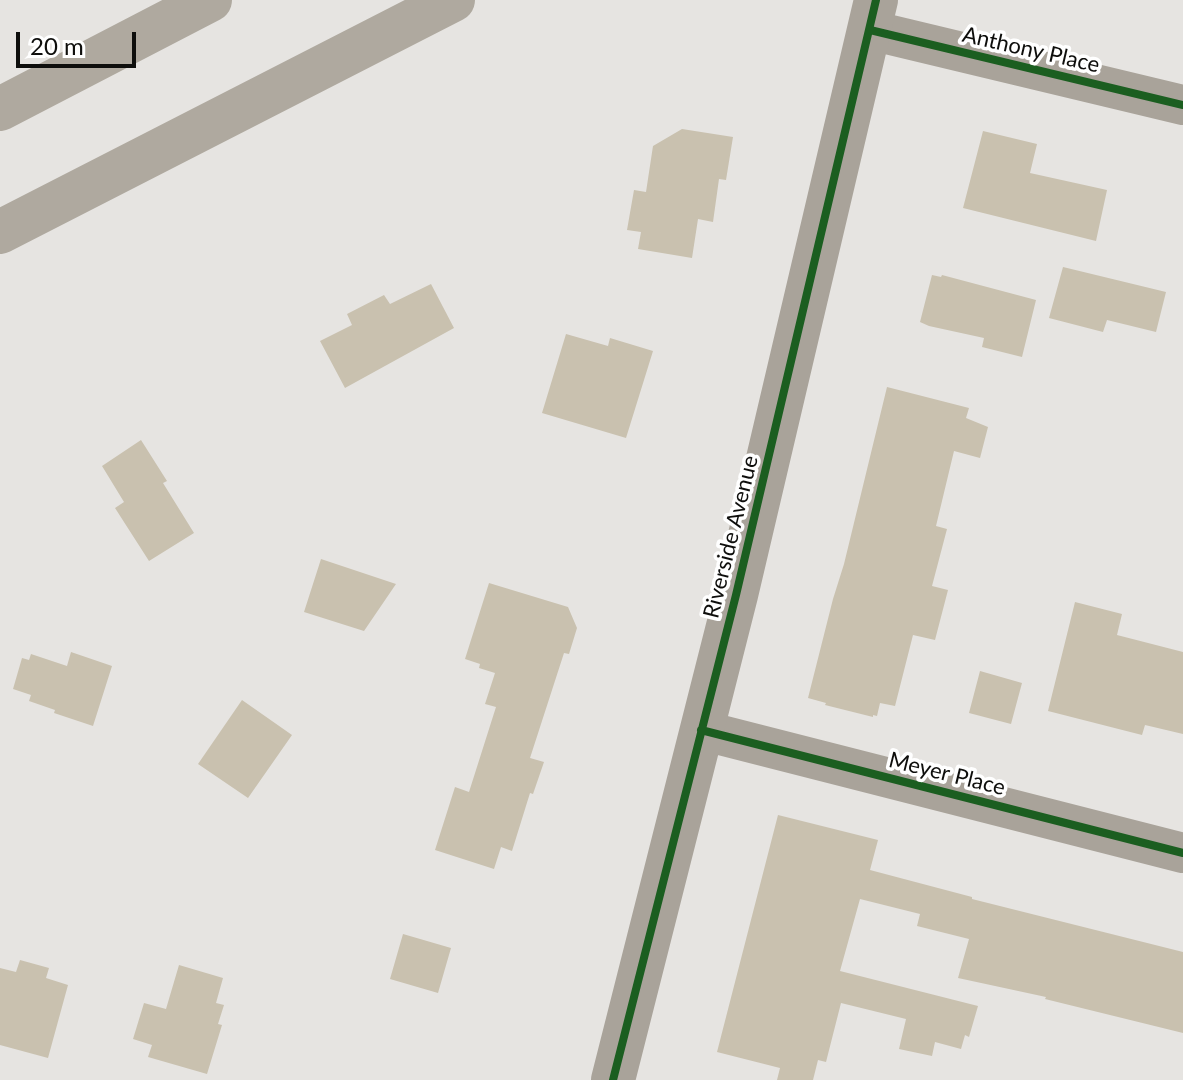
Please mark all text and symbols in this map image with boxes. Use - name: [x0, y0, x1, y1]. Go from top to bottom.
- scale bar: [20, 16, 140, 66]
- street label: Anthony Place: [960, 21, 1102, 79]
- text: 20 m: [30, 31, 84, 60]
- street label: Riverside Avenue: [698, 453, 764, 621]
- street label: Meyer Place: [886, 747, 1008, 801]

